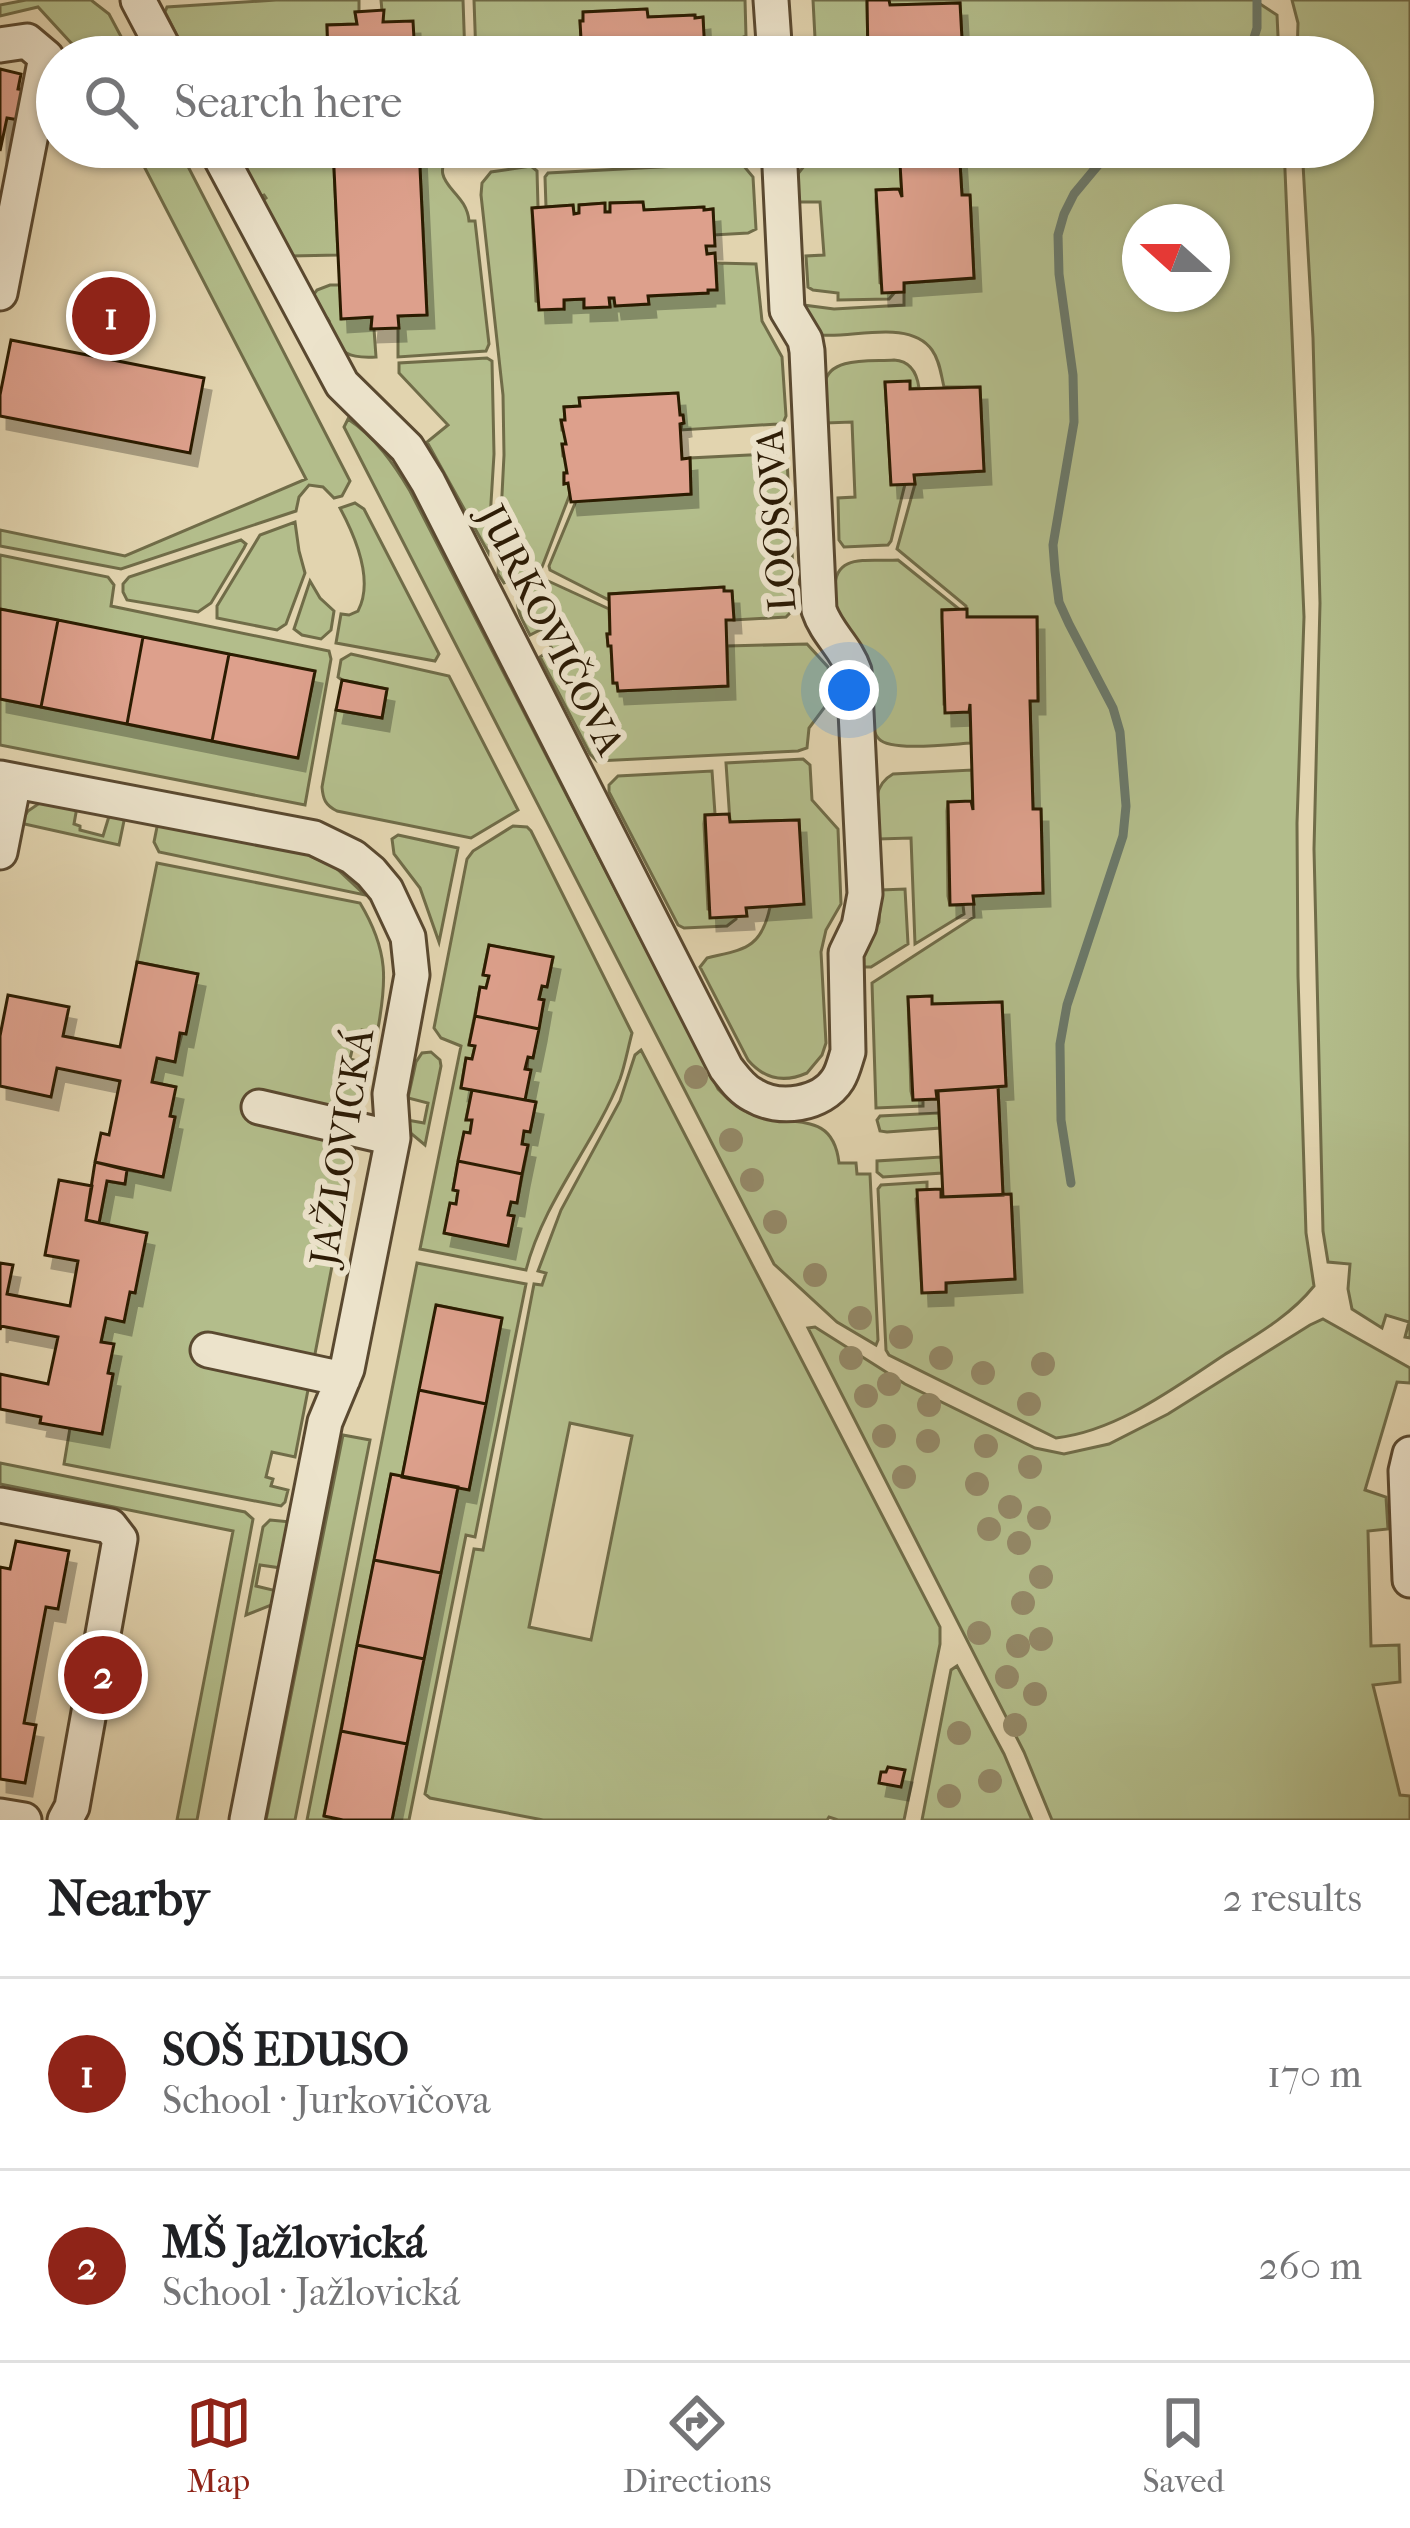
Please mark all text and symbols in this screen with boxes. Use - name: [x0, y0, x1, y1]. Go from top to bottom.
- search box: [36, 36, 1374, 168]
- icon: search: [78, 69, 144, 135]
- text: Search here: [174, 76, 402, 129]
- north arrow: [1122, 204, 1230, 312]
- pin: 1: [72, 271, 150, 361]
- street label: LOOSOVA: [747, 426, 805, 613]
- street label: JURKOVIČOVA: [467, 494, 635, 763]
- your location: [819, 660, 879, 720]
- street label: JAŽLOVICKÁ: [299, 1024, 384, 1272]
- pin: 2: [64, 1630, 142, 1720]
- text: Nearby: [48, 1868, 209, 1928]
- text: 2 results: [1223, 1875, 1362, 1921]
- text: SOŠ EDUSO: [162, 2024, 409, 2077]
- text: 1: [80, 2051, 94, 2097]
- text: 170 m: [1267, 2051, 1362, 2097]
- text: School · Jurkovičova: [162, 2077, 491, 2123]
- text: MŠ Jažlovická: [162, 2216, 426, 2269]
- text: 2: [77, 2243, 97, 2289]
- text: 260 m: [1259, 2243, 1362, 2289]
- text: School · Jažlovická: [162, 2269, 460, 2315]
- tab: Map: [186, 2390, 252, 2501]
- tab: Directions: [623, 2390, 771, 2501]
- tab: Saved: [1143, 2390, 1224, 2501]

